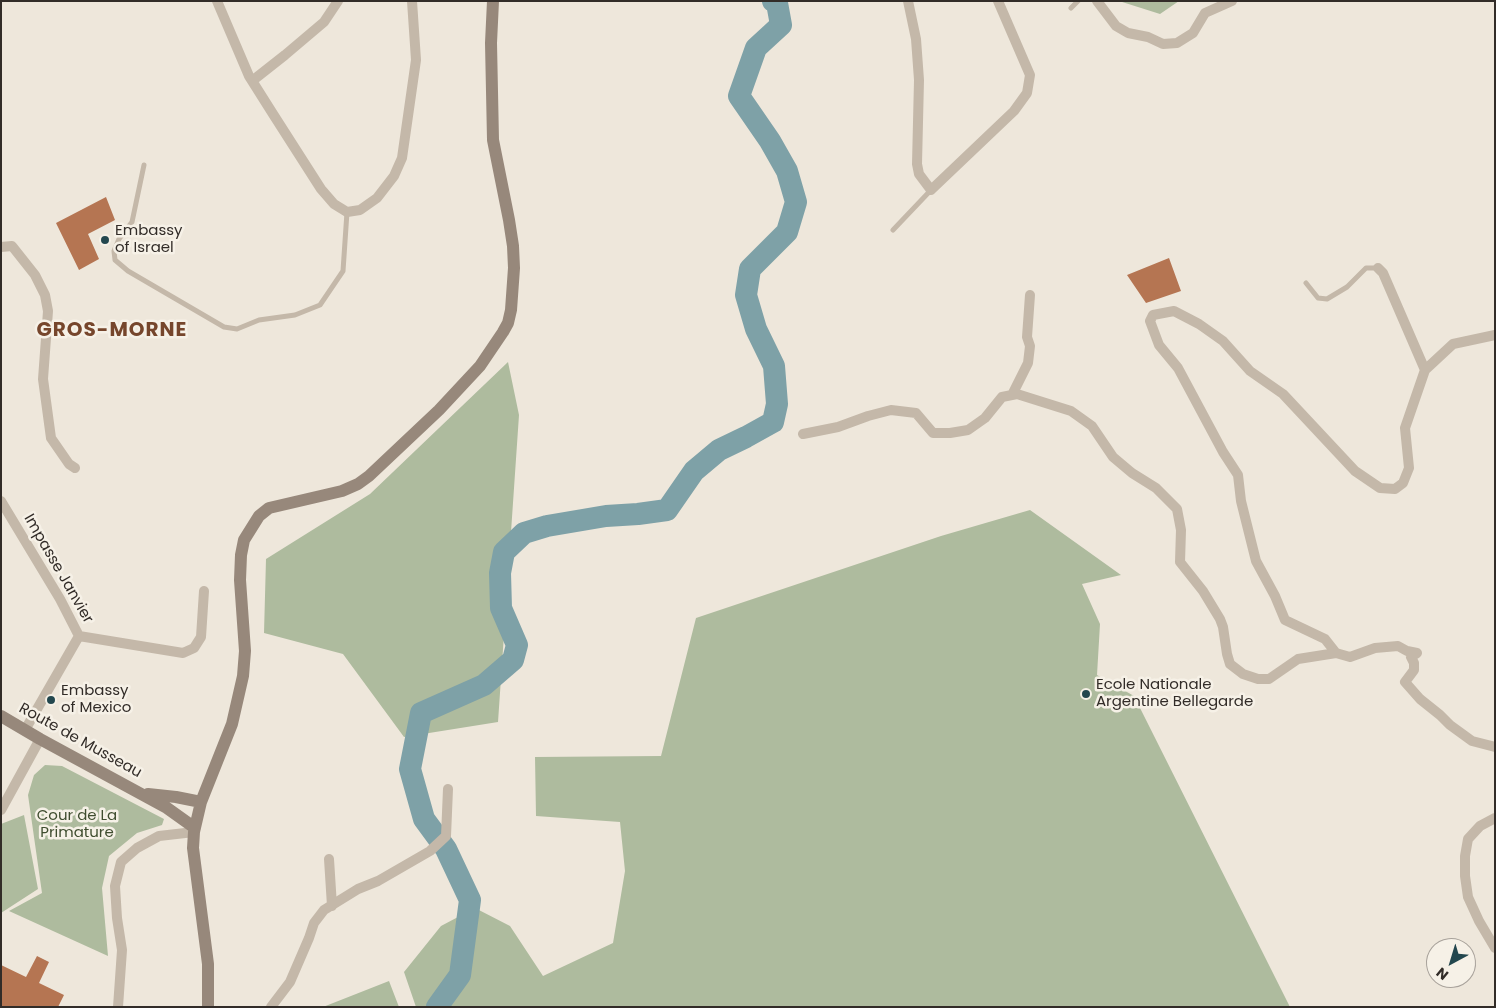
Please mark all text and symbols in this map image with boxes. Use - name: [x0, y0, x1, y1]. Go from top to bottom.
- place label: Embassy of Israel: [115, 222, 183, 257]
- marker: Embassy of Israel: [99, 234, 111, 246]
- district label: GROS-MORNE: [35, 319, 189, 343]
- street label: Impasse Janvier: [19, 511, 97, 627]
- place label: Ecole Nationale Argentine Bellegarde: [1096, 676, 1253, 711]
- place label: Embassy of Mexico: [61, 682, 131, 717]
- marker: Ecole Nationale Argentine Bellegarde: [1080, 688, 1092, 700]
- marker: Embassy of Mexico: [45, 694, 57, 706]
- street label: Route de Musseau: [15, 700, 145, 782]
- park label: Cour de La Primature: [37, 807, 117, 842]
- north arrow: [1426, 938, 1476, 988]
- text: N: [1432, 963, 1453, 985]

